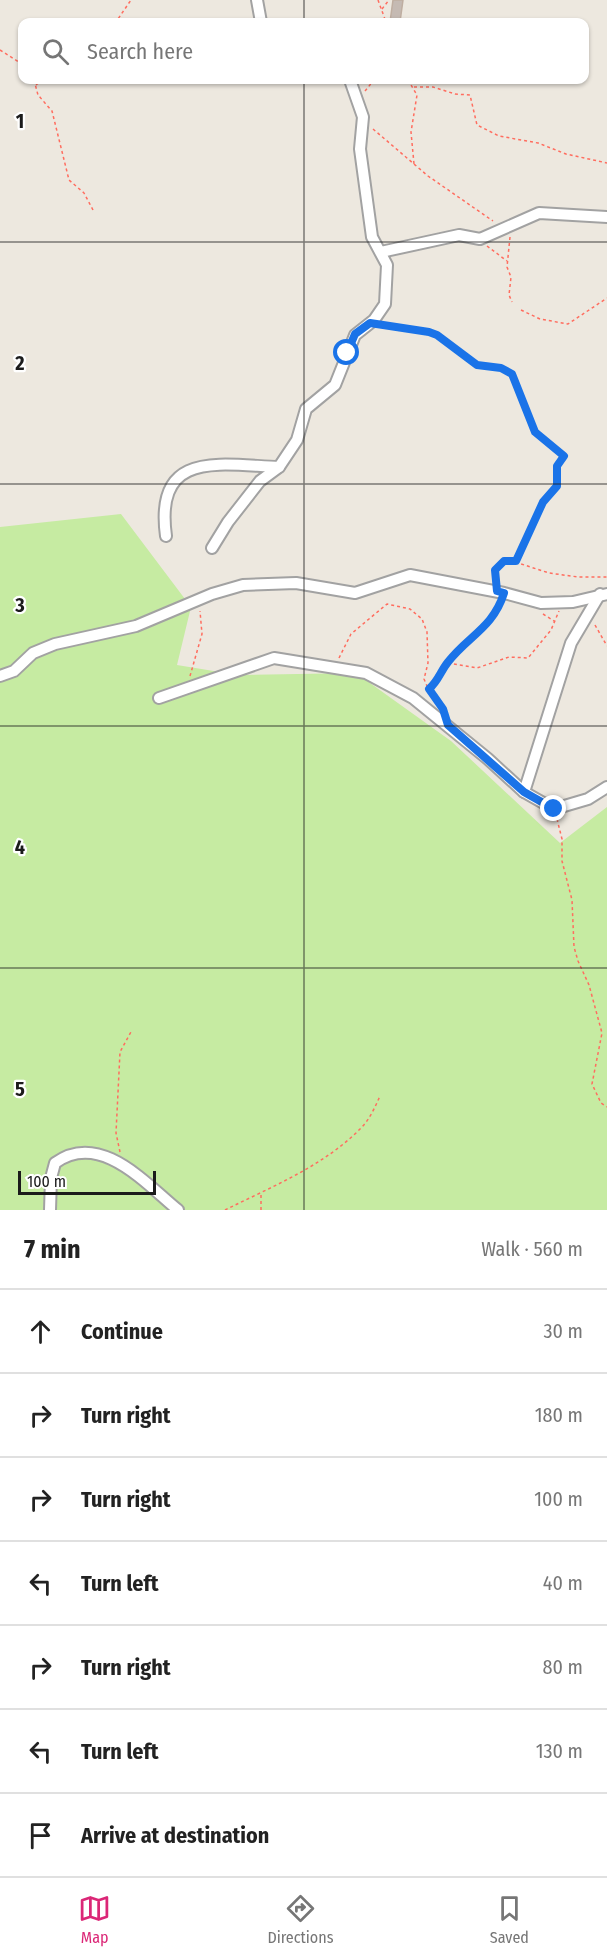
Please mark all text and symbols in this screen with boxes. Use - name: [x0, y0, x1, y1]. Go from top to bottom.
- search box: [18, 18, 589, 84]
- icon: search: [39, 35, 72, 68]
- text: Search here: [87, 38, 193, 65]
- text: 1: [16, 109, 24, 133]
- route start: [333, 339, 359, 365]
- text: 2: [14, 351, 25, 375]
- text: 3: [14, 593, 25, 617]
- route end: [540, 795, 566, 821]
- text: 4: [15, 835, 25, 859]
- text: 5: [15, 1077, 25, 1101]
- scale bar: [18, 1168, 156, 1196]
- text: 100 m: [27, 1172, 66, 1191]
- text: 7 min: [24, 1234, 81, 1265]
- text: Walk · 560 m: [481, 1237, 583, 1261]
- icon: ahead: [24, 1315, 57, 1348]
- text: Continue: [81, 1318, 163, 1345]
- text: 30 m: [543, 1319, 583, 1343]
- icon: right: [24, 1399, 57, 1432]
- text: Turn right: [81, 1402, 170, 1429]
- text: 180 m: [535, 1403, 583, 1427]
- icon: right: [24, 1483, 57, 1516]
- text: Turn right: [81, 1486, 170, 1513]
- text: 100 m: [534, 1487, 583, 1511]
- icon: left: [24, 1567, 57, 1600]
- text: Turn left: [81, 1570, 159, 1597]
- text: 40 m: [543, 1571, 583, 1595]
- icon: right: [24, 1651, 57, 1684]
- text: Turn right: [81, 1654, 170, 1681]
- text: 80 m: [543, 1655, 583, 1679]
- icon: left: [24, 1735, 57, 1768]
- text: Turn left: [81, 1738, 159, 1765]
- text: 130 m: [536, 1739, 583, 1763]
- icon: arrive: [24, 1819, 57, 1852]
- text: Arrive at destination: [81, 1822, 269, 1849]
- tab: Map: [78, 1892, 111, 1947]
- tab: Directions: [267, 1892, 334, 1947]
- tab: Saved: [490, 1892, 529, 1947]

